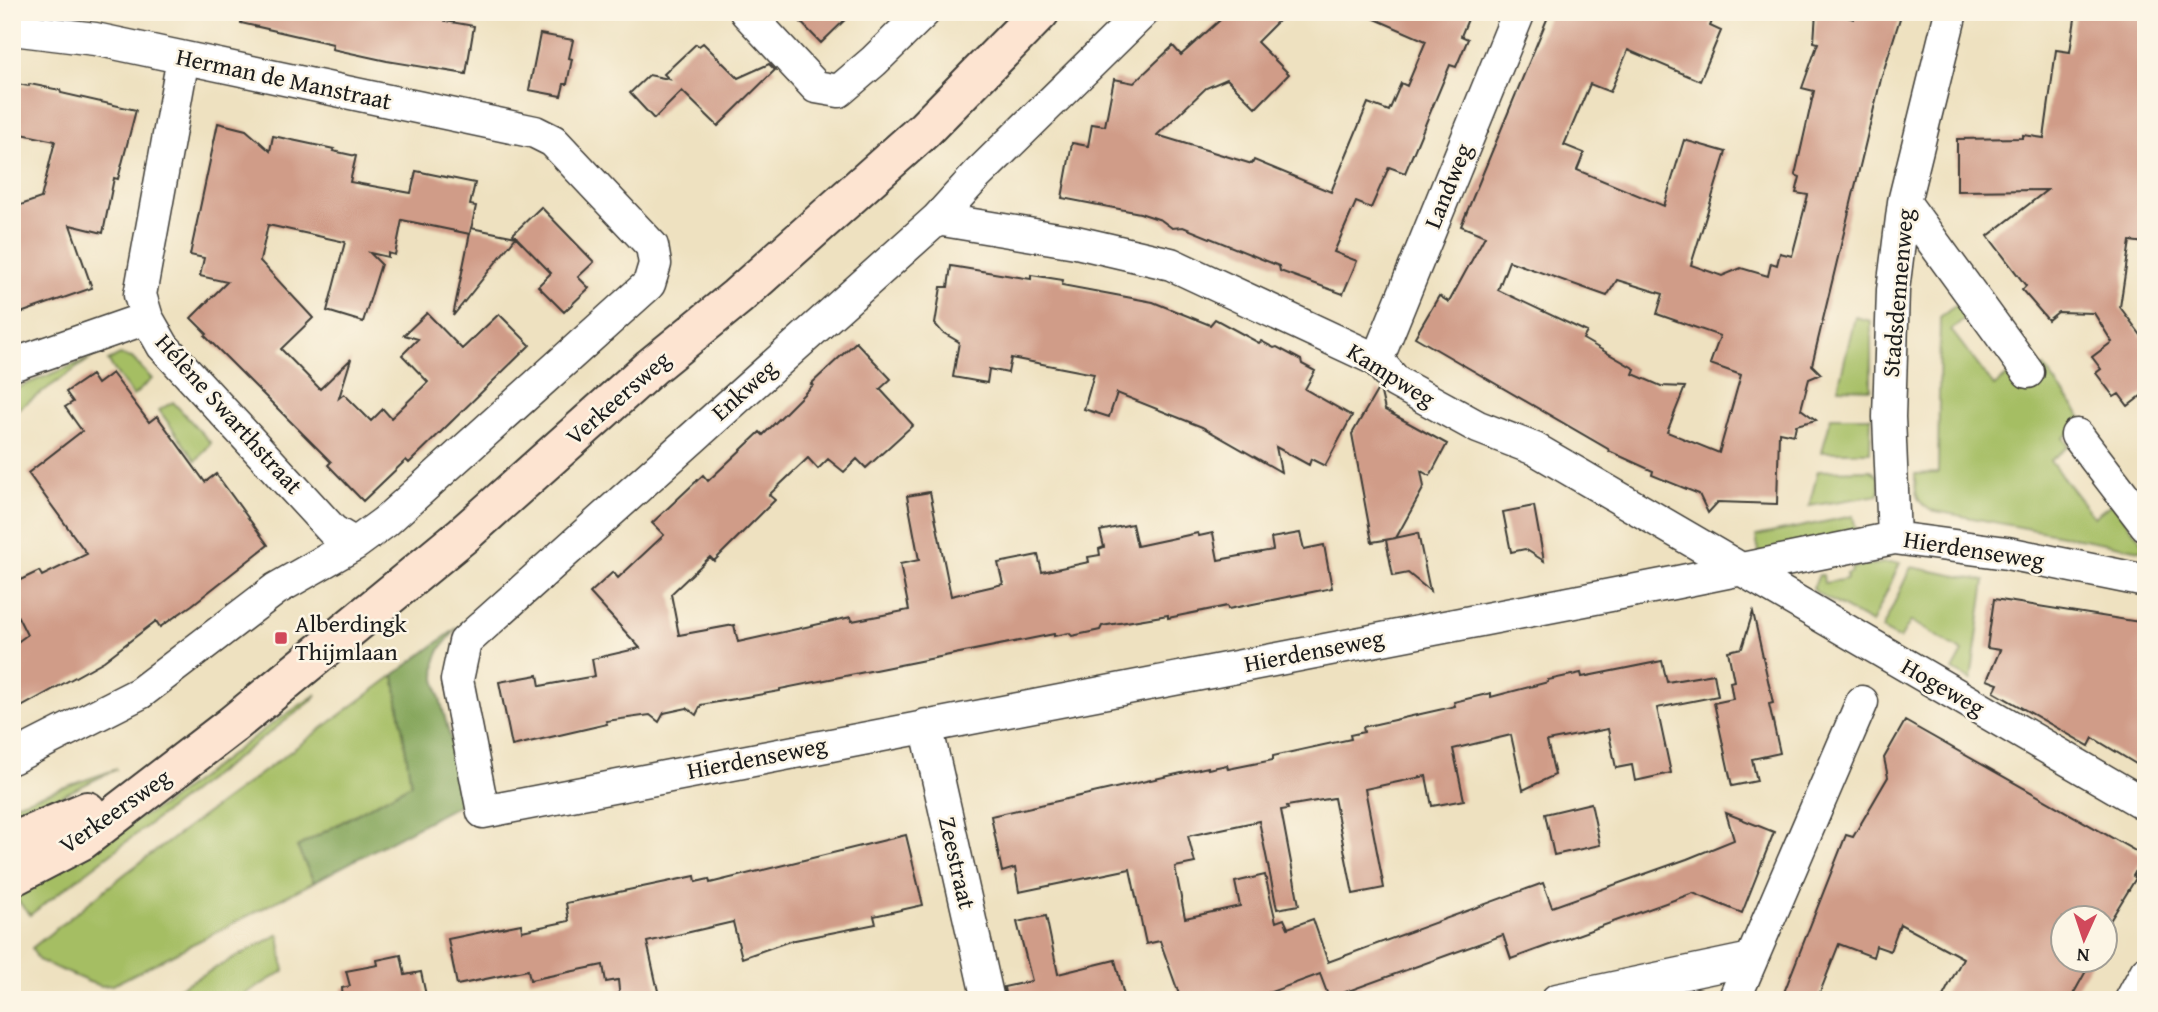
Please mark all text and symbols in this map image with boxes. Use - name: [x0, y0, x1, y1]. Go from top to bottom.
- street label: Herman de Manstraat: [173, 39, 396, 119]
- street label: Landweg: [1415, 138, 1480, 234]
- street label: Stadsdennenweg: [1873, 207, 1922, 379]
- street label: Hélène Swarthstraat: [148, 326, 312, 502]
- street label: Kampweg: [1340, 334, 1442, 415]
- street label: Verkeersweg: [558, 342, 678, 453]
- street label: Enkweg: [703, 351, 784, 429]
- street label: Hierdenseweg: [1901, 521, 2047, 578]
- place label: Alberdingk Thijmlaan: [295, 606, 408, 669]
- street label: Hierdenseweg: [1241, 620, 1387, 681]
- marker: Alberdingk Thijmlaan: [273, 630, 289, 646]
- street label: Hogeweg: [1895, 649, 1992, 725]
- street label: Hierdenseweg: [684, 727, 830, 788]
- street label: Verkeersweg: [52, 759, 178, 862]
- street label: Zeestraat: [930, 813, 985, 913]
- north arrow: [2050, 904, 2120, 974]
- text: N: [2076, 942, 2090, 970]

